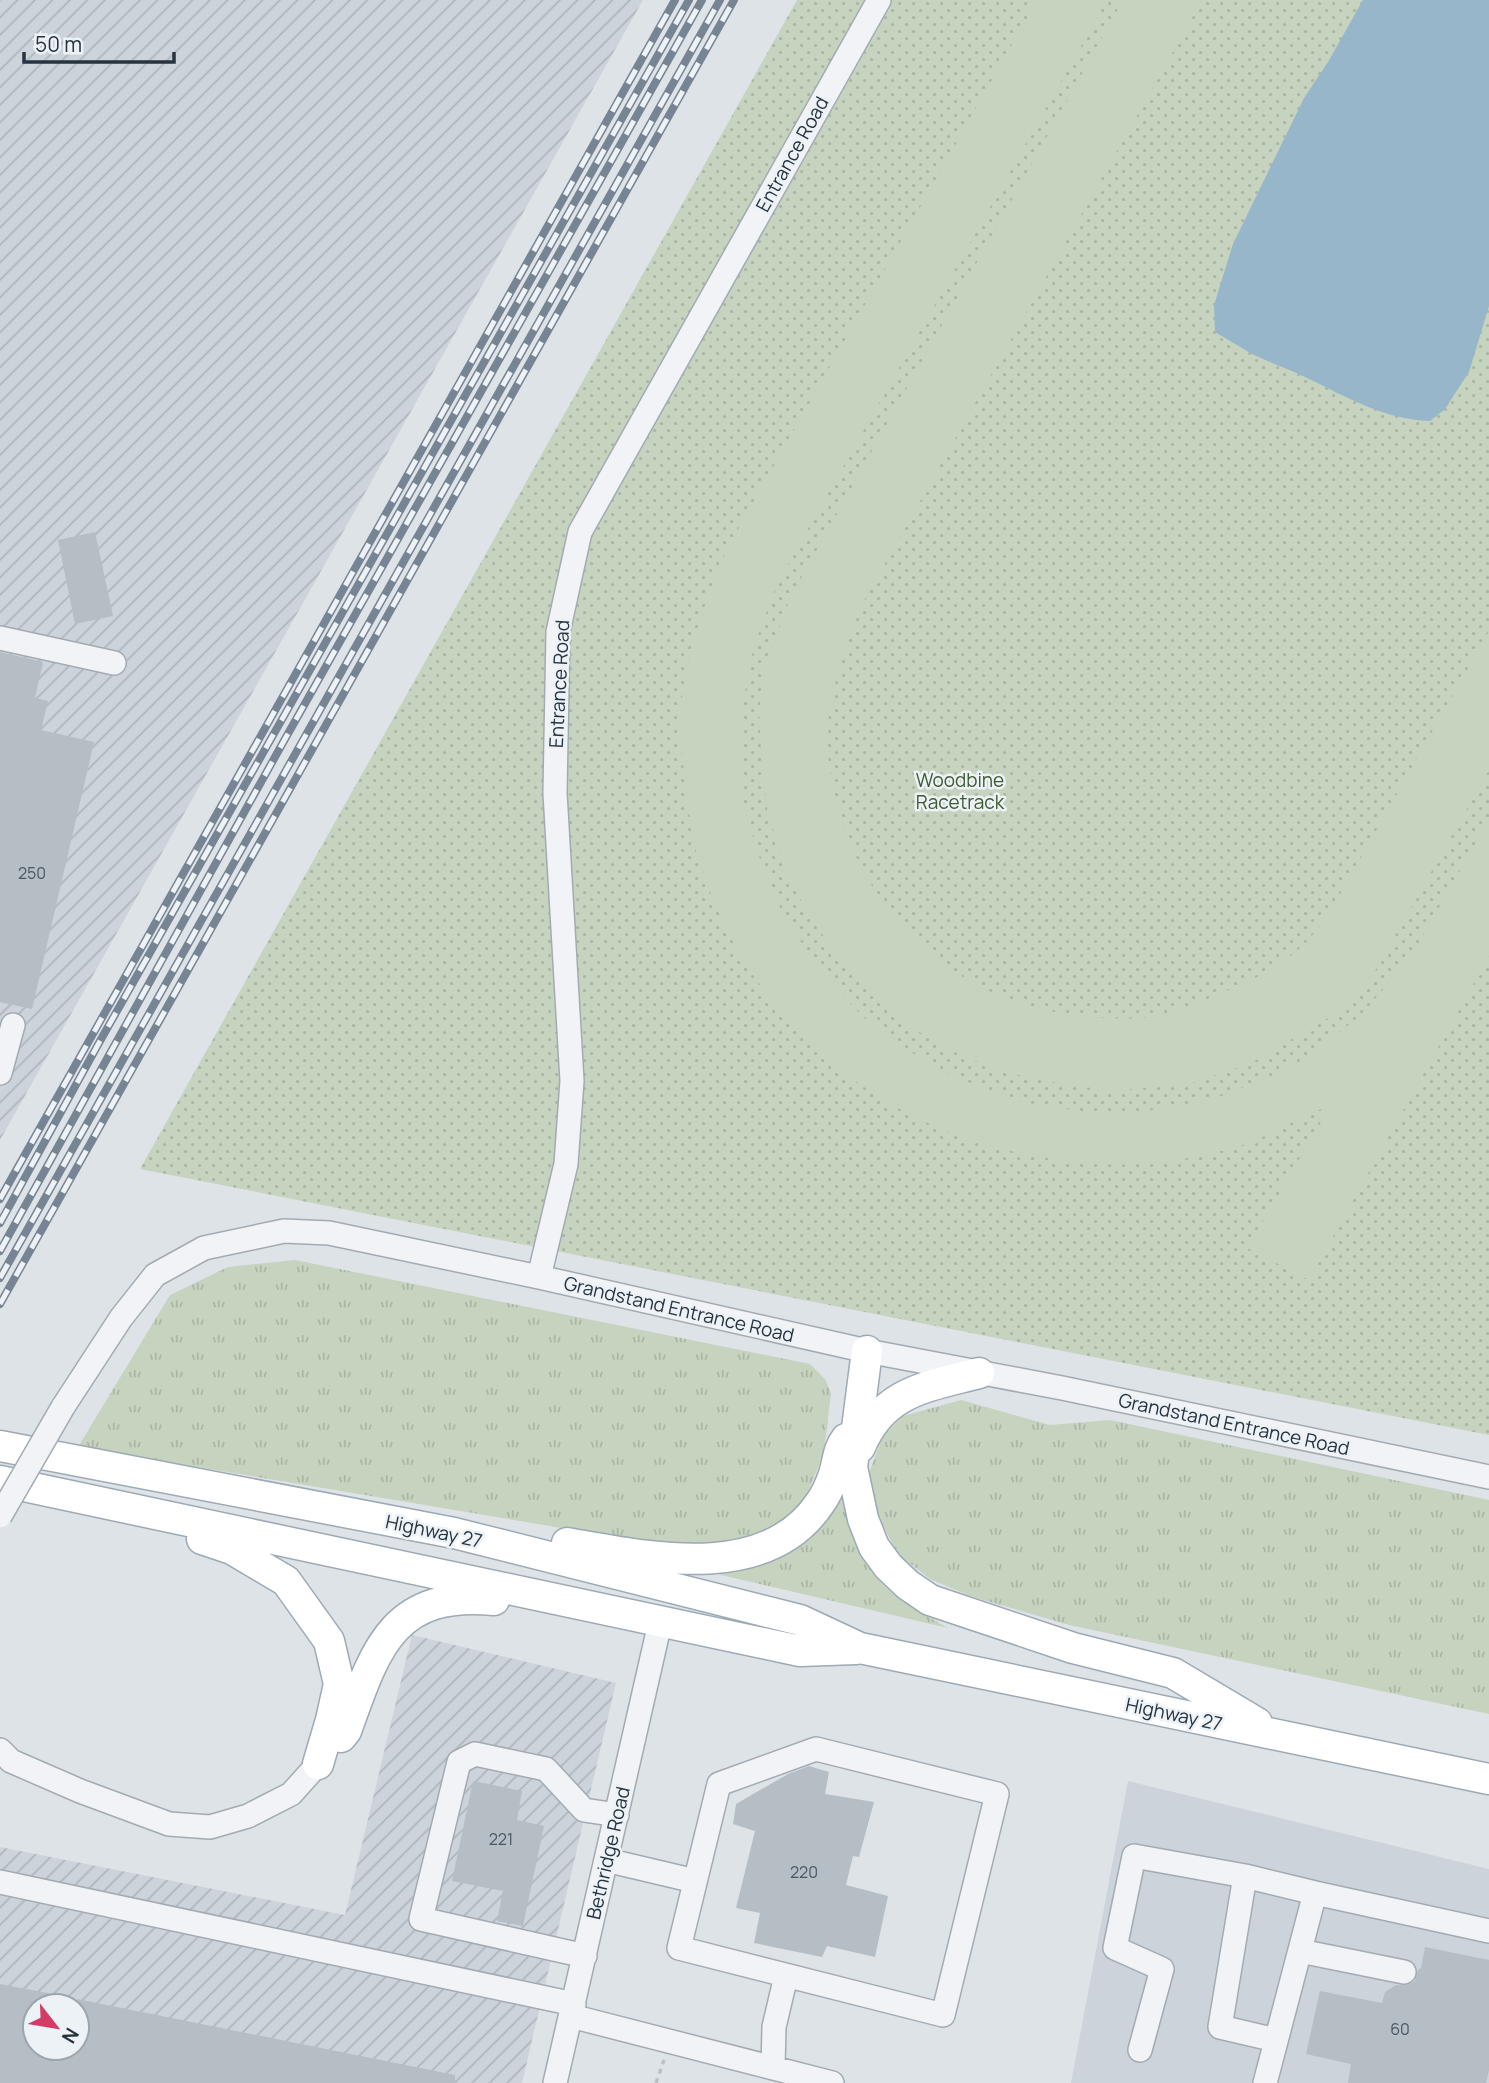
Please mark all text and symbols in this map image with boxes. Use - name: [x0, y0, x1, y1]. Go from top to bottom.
- scale bar: [24, 21, 175, 65]
- text: 50 m: [35, 30, 82, 58]
- street label: Entrance Road: [750, 92, 834, 216]
- street label: Entrance Road: [543, 619, 575, 749]
- park label: Woodbine Racetrack: [916, 767, 1005, 815]
- house number: 250: [18, 862, 46, 884]
- street label: Grandstand Entrance Road: [561, 1270, 797, 1348]
- street label: Grandstand Entrance Road: [1116, 1387, 1352, 1461]
- street label: Highway 27: [383, 1508, 485, 1554]
- street label: Highway 27: [1123, 1691, 1225, 1737]
- street label: Bethridge Road: [580, 1784, 636, 1922]
- house number: 221: [489, 1828, 513, 1850]
- house number: 220: [790, 1861, 818, 1883]
- north arrow: [21, 1992, 91, 2062]
- house number: 60: [1390, 2018, 1410, 2040]
- text: N: [56, 2023, 85, 2048]

